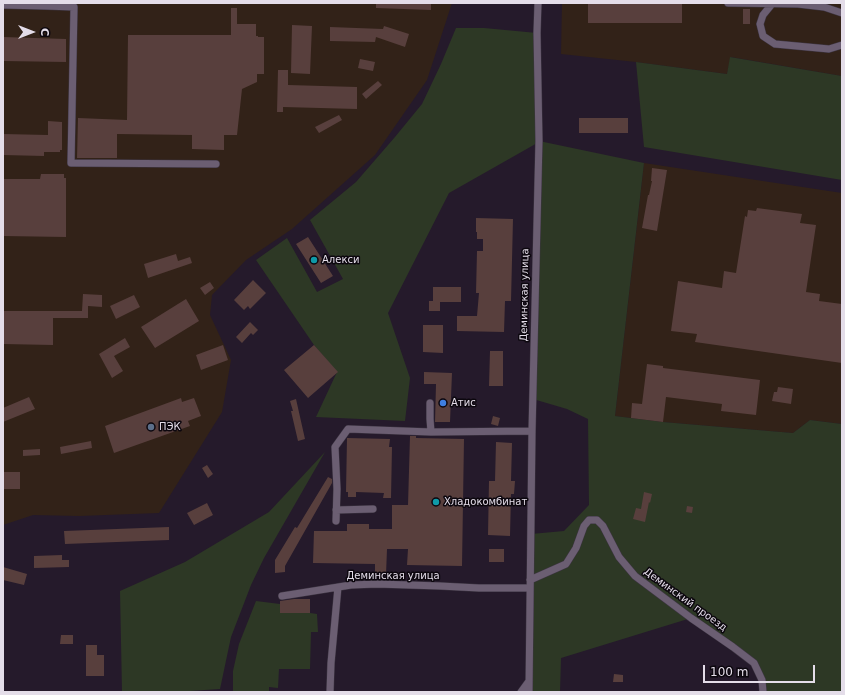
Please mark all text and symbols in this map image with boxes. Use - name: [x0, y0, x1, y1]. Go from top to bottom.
- north arrow: [12, 12, 52, 52]
- text: С: [38, 28, 51, 36]
- street label: Деминская улица: [518, 248, 532, 342]
- place label: Алекси: [322, 254, 359, 266]
- marker: Алекси: [309, 255, 319, 265]
- place label: Атис: [451, 397, 476, 409]
- marker: Атис: [438, 398, 448, 408]
- place label: ПЭК: [159, 421, 181, 433]
- marker: ПЭК: [146, 422, 156, 432]
- place label: Хладокомбинат: [444, 496, 527, 508]
- marker: Хладокомбинат: [431, 497, 441, 507]
- street label: Деминский проезд: [641, 566, 729, 634]
- street label: Деминская улица: [346, 570, 440, 582]
- scale bar: [705, 657, 817, 683]
- text: 100 m: [710, 665, 748, 679]

